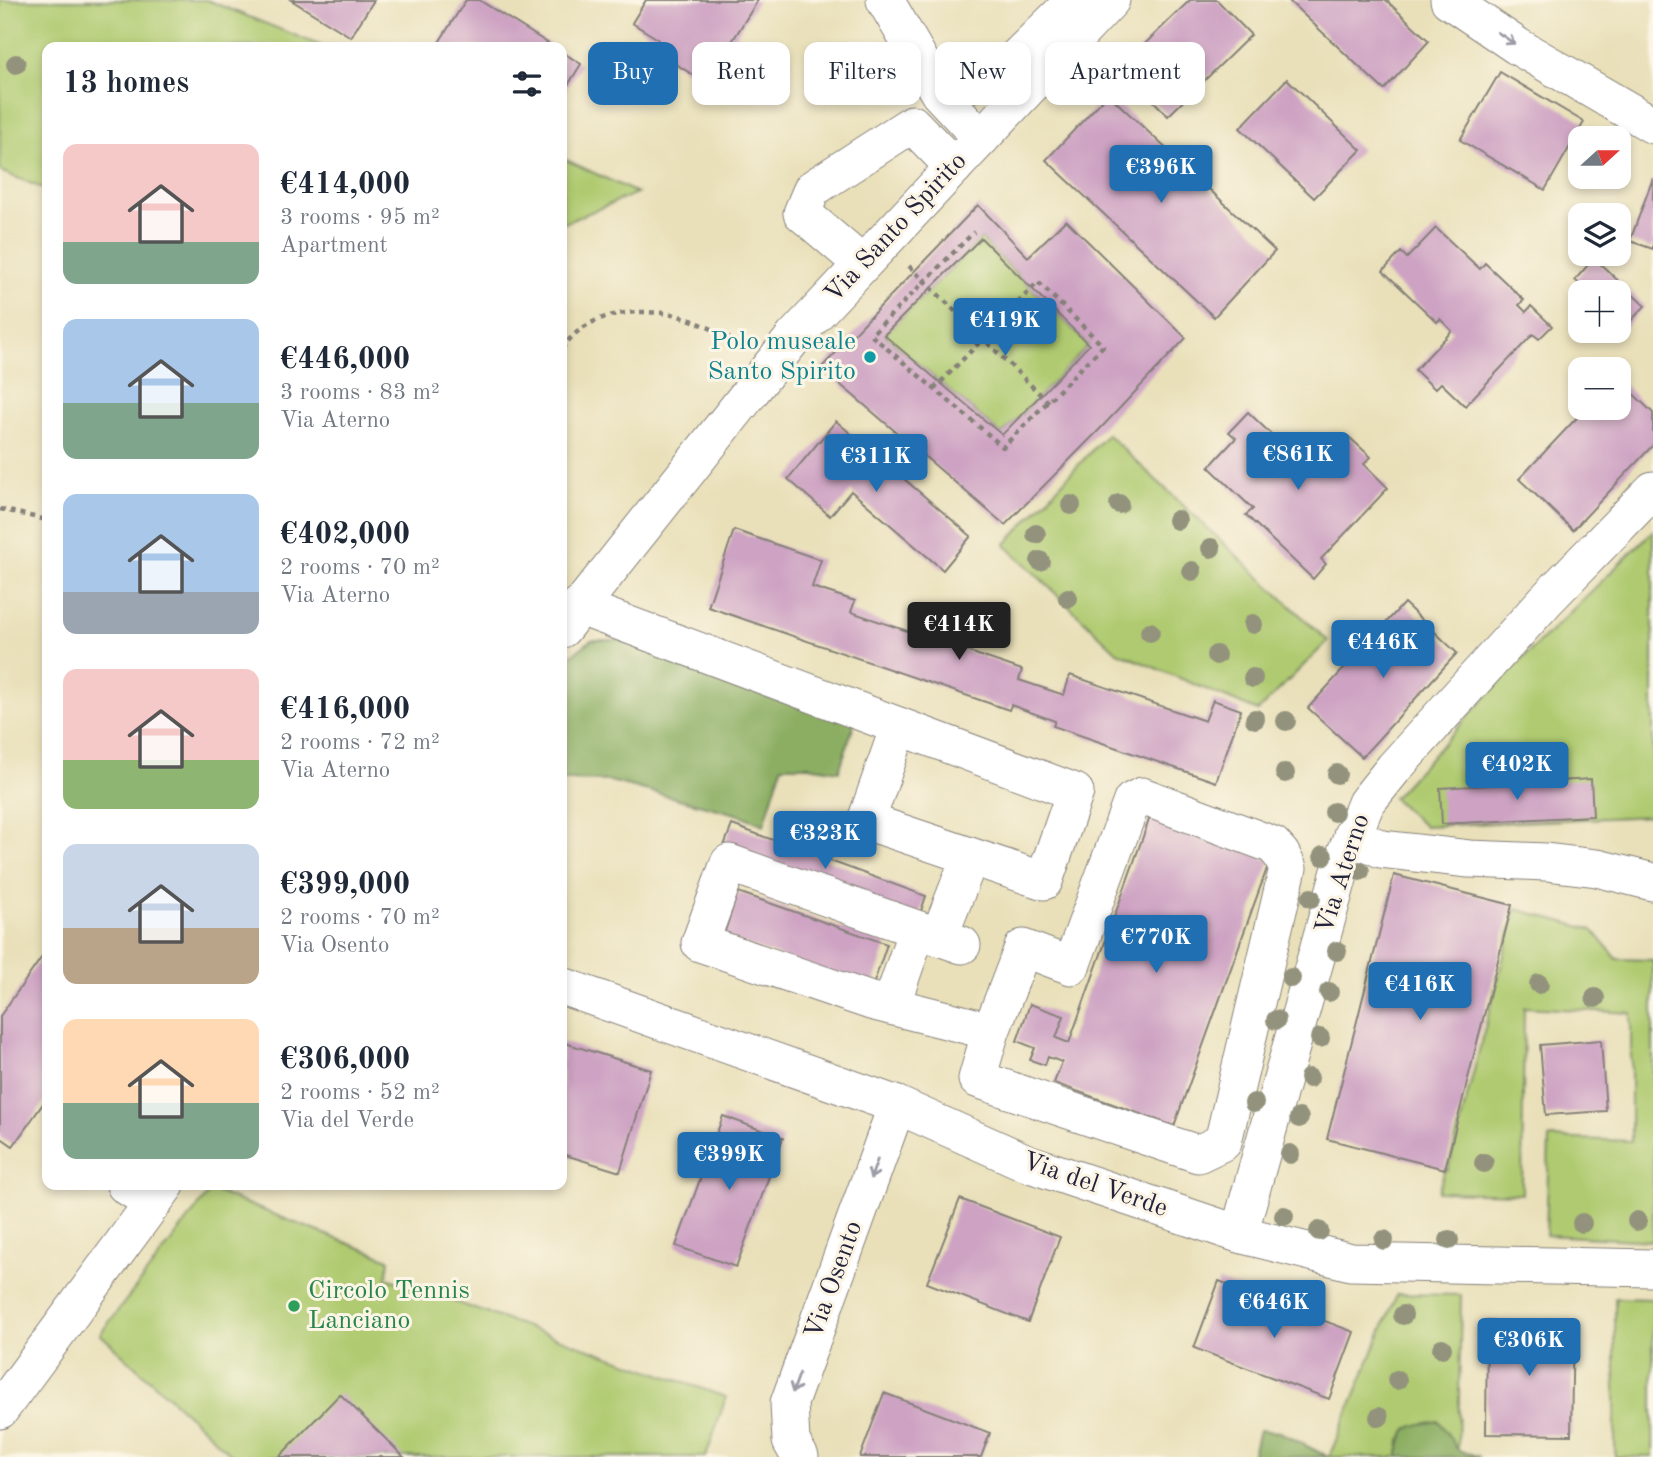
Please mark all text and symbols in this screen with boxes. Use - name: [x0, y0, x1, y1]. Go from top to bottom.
- one-way arrow: [1496, 31, 1515, 45]
- chip: Buy: [588, 42, 678, 105]
- chip: Rent: [692, 42, 790, 105]
- chip: Filters: [804, 42, 921, 105]
- chip: New: [935, 42, 1031, 105]
- chip: Apartment: [1045, 42, 1205, 105]
- icon: filters: [508, 65, 546, 103]
- text: 13 homes: [63, 69, 189, 99]
- north arrow: [1568, 126, 1631, 189]
- map controls: [1568, 126, 1631, 420]
- pin: €396K: [1112, 146, 1210, 205]
- street label: Via Santo Spirito: [820, 148, 972, 308]
- text: €396K: [1125, 156, 1197, 179]
- text: €414,000: [280, 170, 410, 200]
- icon: home: [119, 172, 203, 256]
- button: layers: [1568, 203, 1631, 266]
- text: 3 rooms · 95 m²: [280, 206, 440, 229]
- text: Apartment: [280, 234, 388, 257]
- button: +: [1568, 280, 1631, 343]
- pin: €419K: [956, 298, 1054, 358]
- text: €419K: [969, 309, 1041, 332]
- place label: Polo museale Santo Spirito: [707, 329, 856, 385]
- text: €446,000: [280, 345, 410, 375]
- icon: home: [119, 347, 203, 431]
- marker: Polo museale Santo Spirito: [862, 349, 878, 365]
- button: −: [1568, 357, 1631, 420]
- text: 3 rooms · 83 m²: [280, 381, 440, 404]
- text: Via Aterno: [280, 409, 390, 432]
- pin: €861K: [1249, 433, 1347, 492]
- pin: €311K: [827, 434, 925, 494]
- text: €861K: [1262, 443, 1334, 466]
- text: €311K: [840, 445, 912, 468]
- text: €402,000: [280, 520, 410, 550]
- icon: home: [119, 522, 203, 606]
- text: 2 rooms · 70 m²: [280, 556, 440, 579]
- text: Via Aterno: [280, 584, 390, 607]
- pin: €414K: [910, 602, 1008, 662]
- text: €414K: [923, 613, 995, 636]
- pin: €446K: [1334, 620, 1432, 680]
- text: €446K: [1347, 631, 1419, 654]
- text: €416,000: [280, 695, 410, 725]
- icon: home: [119, 697, 203, 781]
- text: 2 rooms · 72 m²: [280, 731, 440, 754]
- pin: €402K: [1468, 742, 1566, 802]
- text: €402K: [1481, 753, 1553, 776]
- text: Via Aterno: [280, 759, 390, 782]
- street label: Via Aterno: [1311, 811, 1375, 937]
- pin: €323K: [776, 812, 874, 871]
- text: €323K: [789, 822, 861, 845]
- text: €399,000: [280, 870, 410, 900]
- icon: home: [119, 872, 203, 956]
- text: 2 rooms · 70 m²: [280, 906, 440, 929]
- pin: €770K: [1107, 916, 1205, 975]
- text: €770K: [1120, 926, 1192, 949]
- text: Via Osento: [280, 934, 389, 957]
- pin: €416K: [1371, 962, 1469, 1022]
- text: €416K: [1384, 973, 1456, 996]
- text: €306,000: [280, 1045, 410, 1075]
- icon: home: [119, 1047, 203, 1131]
- text: 2 rooms · 52 m²: [280, 1081, 440, 1104]
- text: Via del Verde: [280, 1109, 414, 1132]
- pin: €399K: [680, 1132, 778, 1192]
- text: €399K: [693, 1143, 765, 1166]
- street label: Via del Verde: [1019, 1148, 1171, 1222]
- one-way arrow: [867, 1158, 879, 1180]
- street label: Via Osento: [801, 1217, 867, 1343]
- place label: Circolo Tennis Lanciano: [308, 1278, 470, 1334]
- pin: €646K: [1225, 1280, 1323, 1340]
- text: €646K: [1238, 1291, 1310, 1314]
- marker: Circolo Tennis Lanciano: [286, 1298, 302, 1314]
- pin: €306K: [1480, 1318, 1578, 1378]
- text: €306K: [1493, 1329, 1565, 1352]
- one-way arrow: [789, 1371, 802, 1393]

